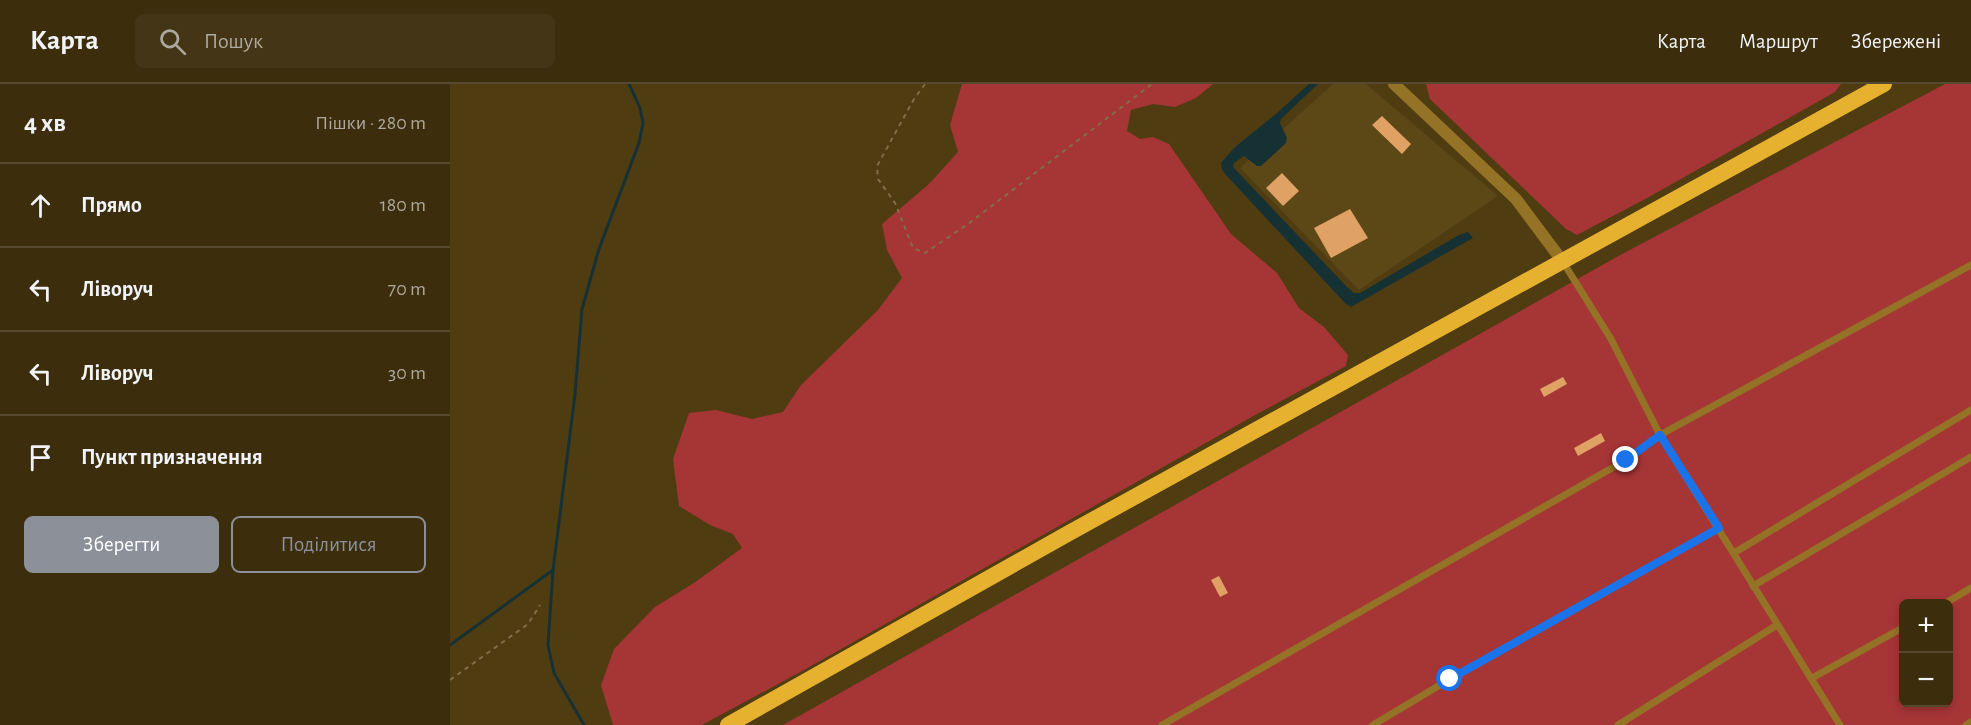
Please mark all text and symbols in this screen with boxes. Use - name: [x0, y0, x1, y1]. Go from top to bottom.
- search box: [135, 14, 555, 68]
- icon: search: [156, 25, 189, 58]
- text: Карта: [30, 27, 99, 55]
- text: Пошук: [204, 30, 263, 52]
- text: Карта: [1657, 31, 1706, 52]
- text: Маршрут: [1739, 31, 1818, 52]
- text: Збережені: [1851, 31, 1941, 52]
- text: 4 хв: [24, 110, 66, 136]
- text: Пішки · 280 m: [315, 113, 426, 133]
- icon: ahead: [24, 189, 57, 222]
- text: Прямо: [81, 194, 142, 216]
- text: 180 m: [380, 195, 426, 215]
- icon: left: [24, 273, 57, 306]
- text: Ліворуч: [81, 278, 154, 300]
- text: 70 m: [388, 279, 426, 299]
- icon: left: [24, 357, 57, 390]
- text: Ліворуч: [81, 362, 154, 384]
- text: 30 m: [388, 363, 426, 383]
- icon: arrive: [24, 441, 57, 474]
- text: Пункт призначення: [81, 446, 263, 468]
- route end: [1612, 446, 1638, 472]
- button: Зберегти: [24, 516, 219, 573]
- button: Поділитися: [231, 516, 426, 573]
- map controls: [1899, 599, 1953, 707]
- button: +: [1899, 599, 1953, 653]
- button: −: [1899, 653, 1953, 707]
- route start: [1436, 665, 1462, 691]

